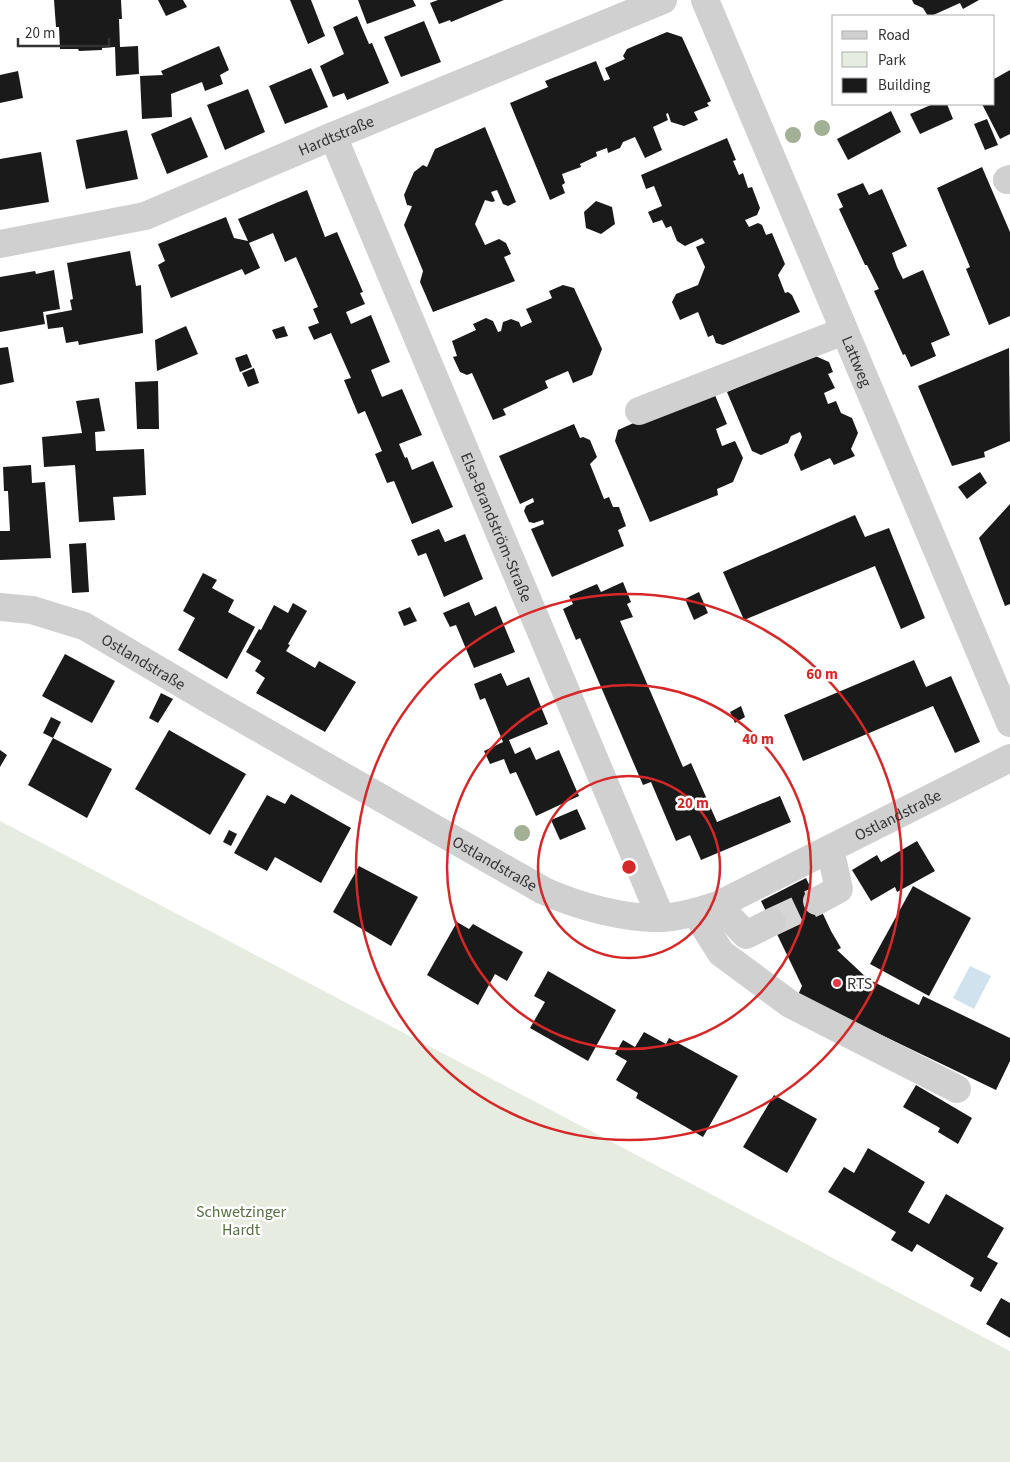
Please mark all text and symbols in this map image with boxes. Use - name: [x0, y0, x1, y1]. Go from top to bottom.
- scale bar: [18, 15, 109, 47]
- legend: [832, 15, 995, 105]
- text: 20 m: [25, 23, 55, 44]
- text: Road: [878, 25, 910, 46]
- text: Park: [878, 50, 907, 71]
- text: Building: [878, 75, 931, 96]
- street label: Hardtstraße: [295, 110, 378, 162]
- street label: Lattweg: [836, 333, 877, 390]
- street label: Elsa-Brandström-Straße: [455, 449, 537, 606]
- street label: Ostlandstraße: [97, 629, 190, 696]
- text: 60 m: [806, 664, 838, 685]
- text: 40 m: [742, 729, 774, 750]
- street label: Ostlandstraße: [851, 784, 945, 847]
- text: 20 m: [677, 793, 709, 814]
- street label: Ostlandstraße: [448, 831, 541, 897]
- centre of rings: [620, 858, 638, 876]
- place label: RTS: [847, 973, 872, 995]
- marker: RTS: [831, 977, 843, 989]
- park label: Schwetzinger Hardt: [196, 1201, 286, 1241]

